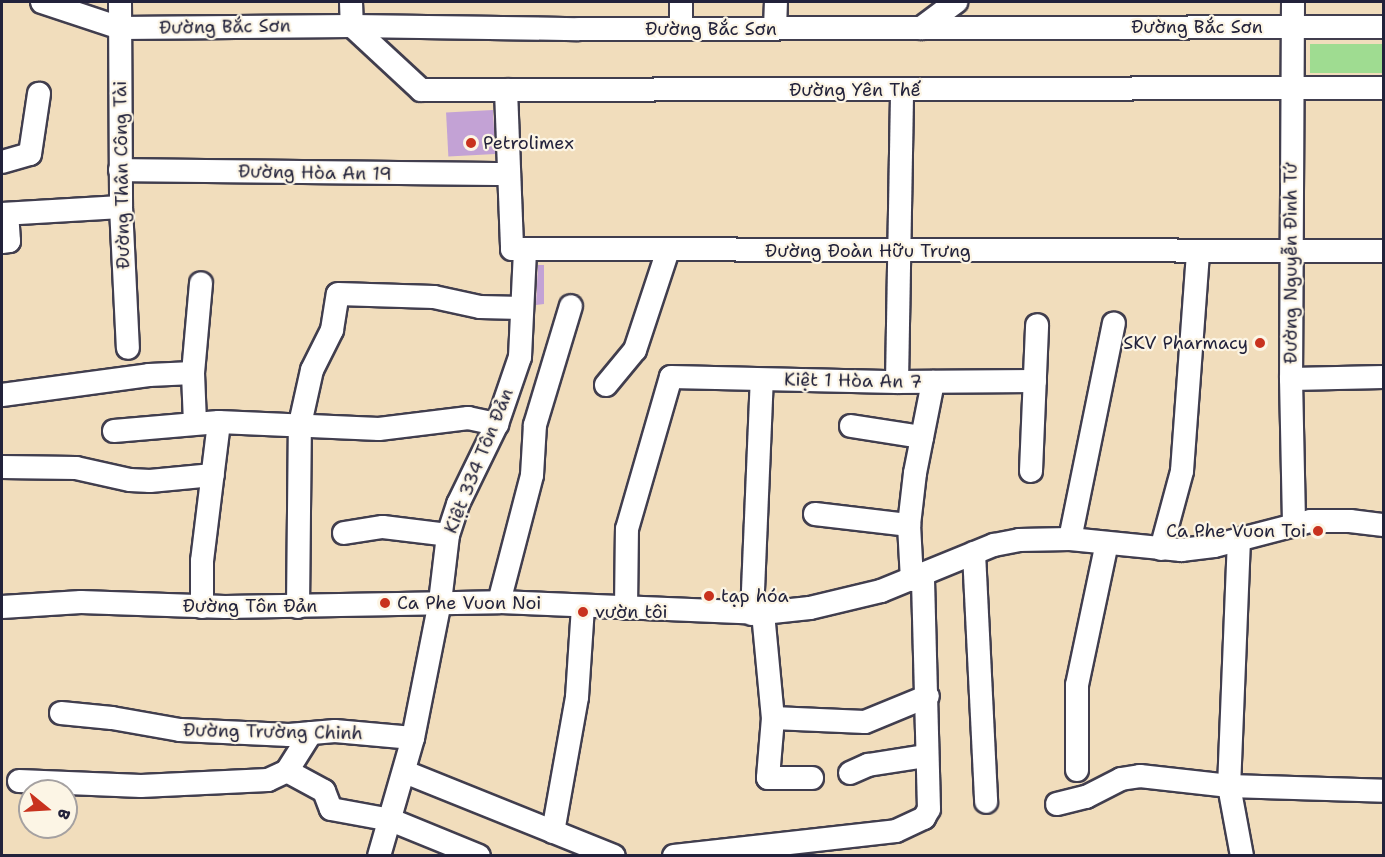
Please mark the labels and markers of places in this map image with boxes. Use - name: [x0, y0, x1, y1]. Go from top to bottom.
- place label: Petrolimex: [483, 132, 574, 154]
- marker: Petrolimex: [464, 136, 478, 150]
- place label: SKV Pharmacy: [1123, 332, 1248, 354]
- marker: SKV Pharmacy: [1253, 336, 1267, 350]
- place label: Ca Phe Vuon Toi: [1166, 520, 1306, 542]
- marker: Ca Phe Vuon Toi: [1311, 524, 1325, 538]
- place label: tạp hóa: [721, 585, 789, 607]
- marker: tạp hóa: [702, 589, 716, 603]
- place label: Ca Phe Vuon Noi: [397, 592, 541, 614]
- marker: Ca Phe Vuon Noi: [378, 596, 392, 610]
- place label: vườn tôi: [595, 601, 668, 623]
- marker: vườn tôi: [576, 605, 590, 619]

